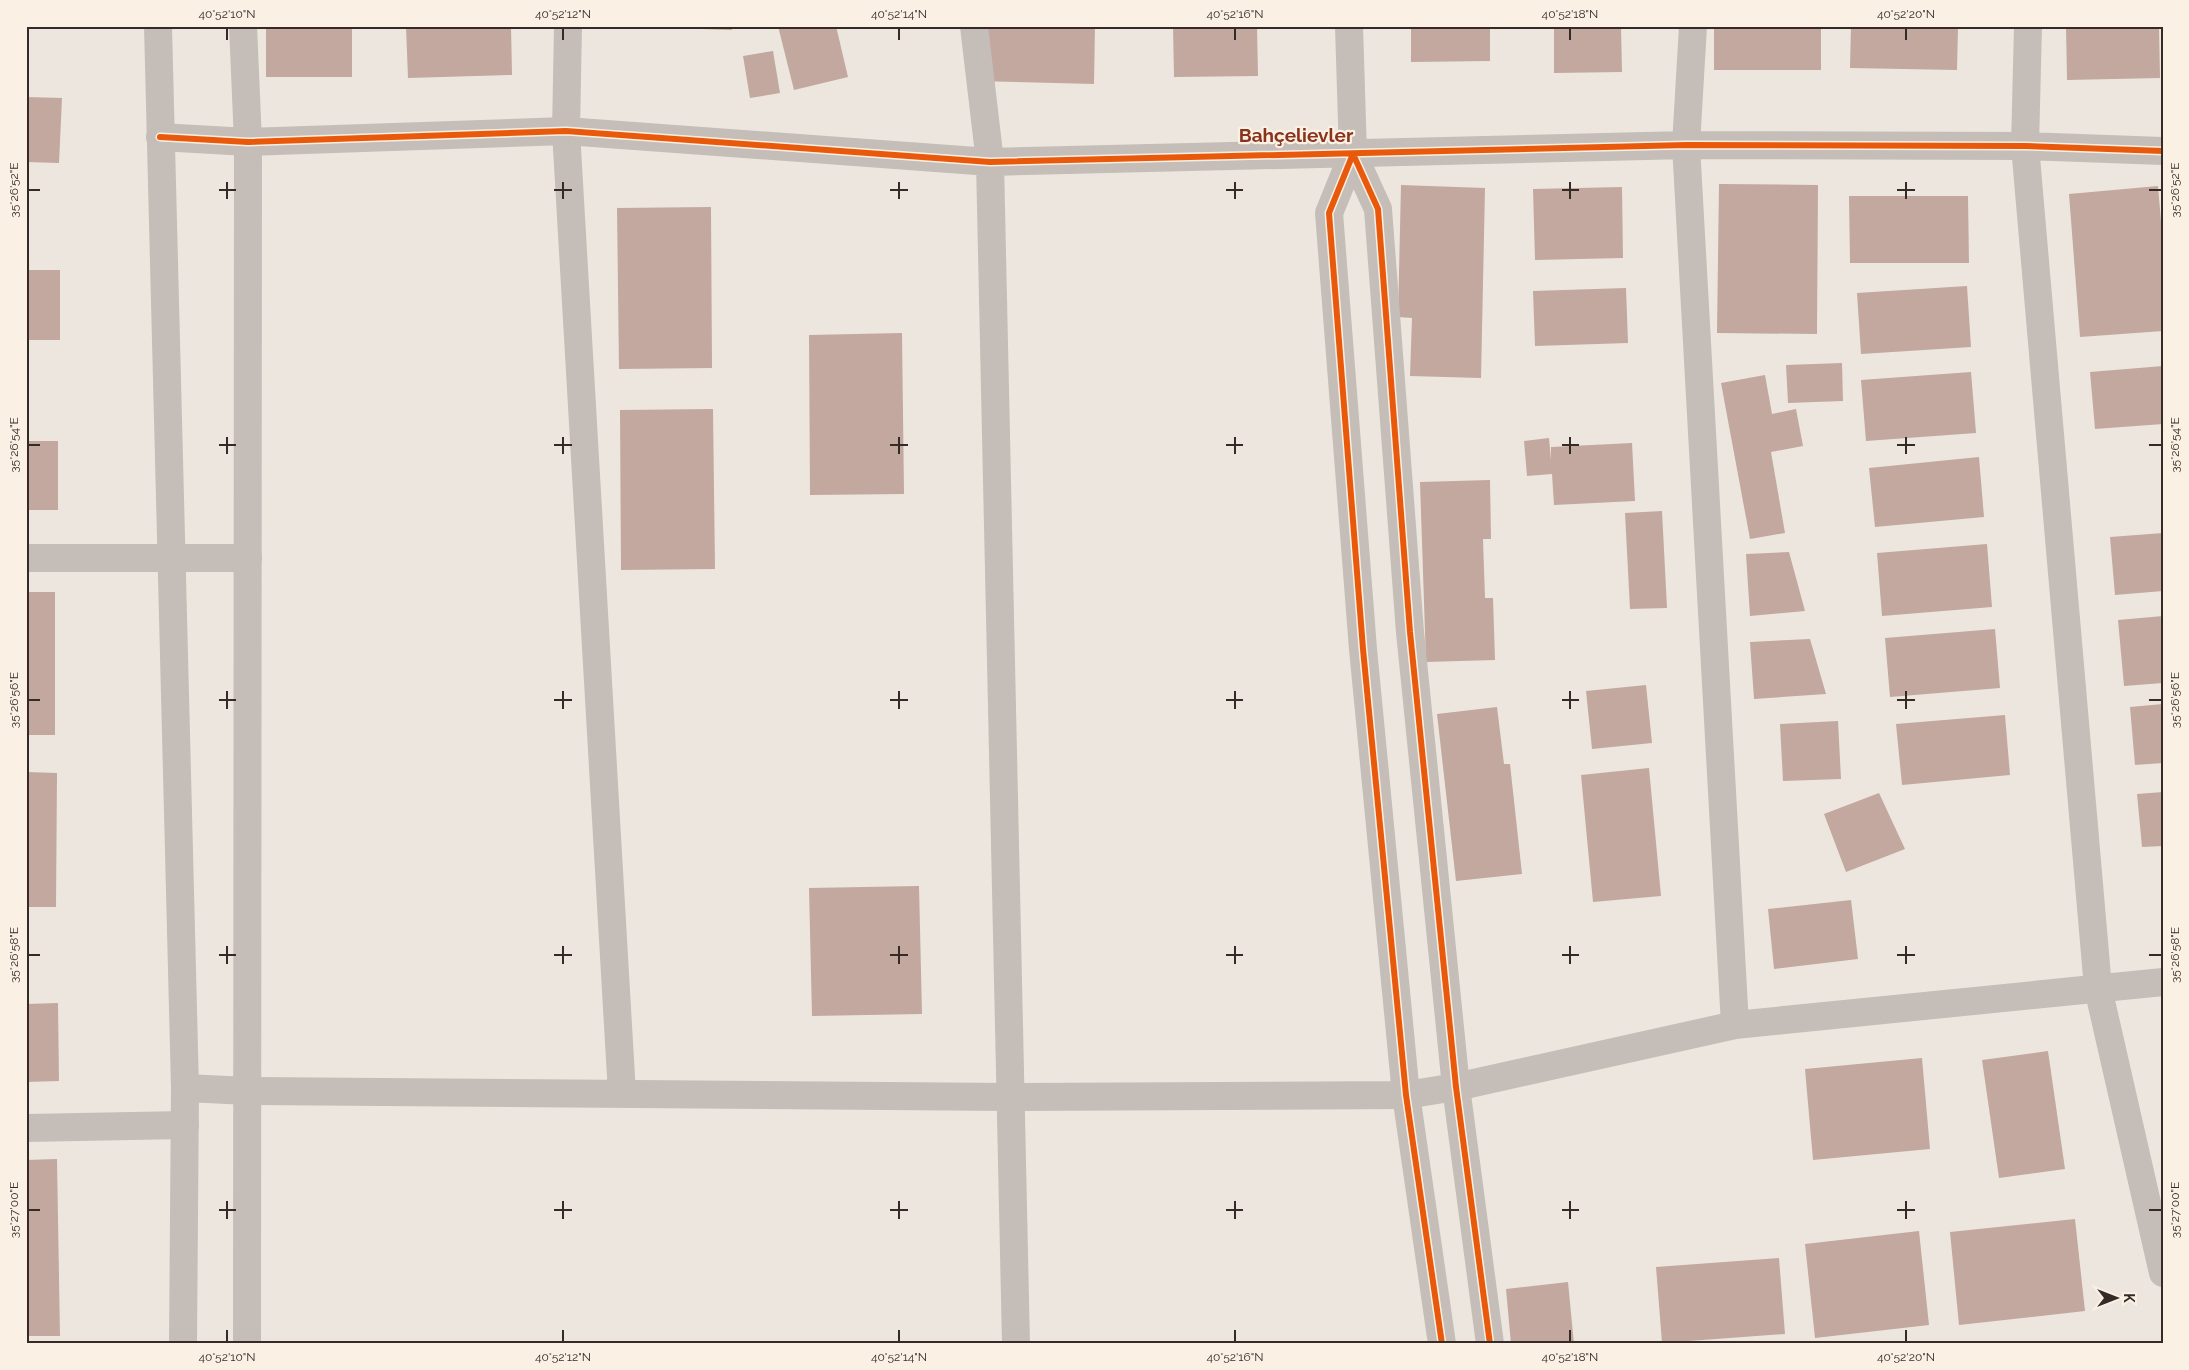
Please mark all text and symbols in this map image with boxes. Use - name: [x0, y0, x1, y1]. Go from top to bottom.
- text: 40°52'10"N: [199, 7, 255, 21]
- text: 40°52'12"N: [535, 7, 591, 21]
- text: 40°52'14"N: [871, 7, 927, 21]
- text: 40°52'16"N: [1207, 7, 1263, 21]
- text: 40°52'18"N: [1542, 7, 1598, 21]
- text: 40°52'20"N: [1877, 7, 1935, 21]
- district label: Bahçelievler: [1239, 124, 1354, 146]
- text: 35°26'52"E: [7, 162, 21, 218]
- text: 35°26'52"E: [2168, 162, 2182, 218]
- text: 35°26'54"E: [7, 417, 21, 473]
- text: 35°26'54"E: [2168, 417, 2182, 473]
- text: 35°26'56"E: [7, 672, 21, 728]
- text: 35°26'56"E: [2168, 672, 2182, 728]
- text: 35°26'58"E: [7, 927, 21, 983]
- text: 35°26'58"E: [2168, 927, 2182, 983]
- text: 35°27'00"E: [7, 1182, 21, 1238]
- text: 35°27'00"E: [2168, 1182, 2182, 1238]
- north arrow: [2092, 1272, 2142, 1322]
- text: K: [2121, 1293, 2137, 1303]
- text: 40°52'10"N: [199, 1350, 255, 1364]
- text: 40°52'12"N: [535, 1350, 591, 1364]
- text: 40°52'14"N: [871, 1350, 927, 1364]
- text: 40°52'16"N: [1207, 1350, 1263, 1364]
- text: 40°52'18"N: [1542, 1350, 1598, 1364]
- text: 40°52'20"N: [1877, 1350, 1935, 1364]

